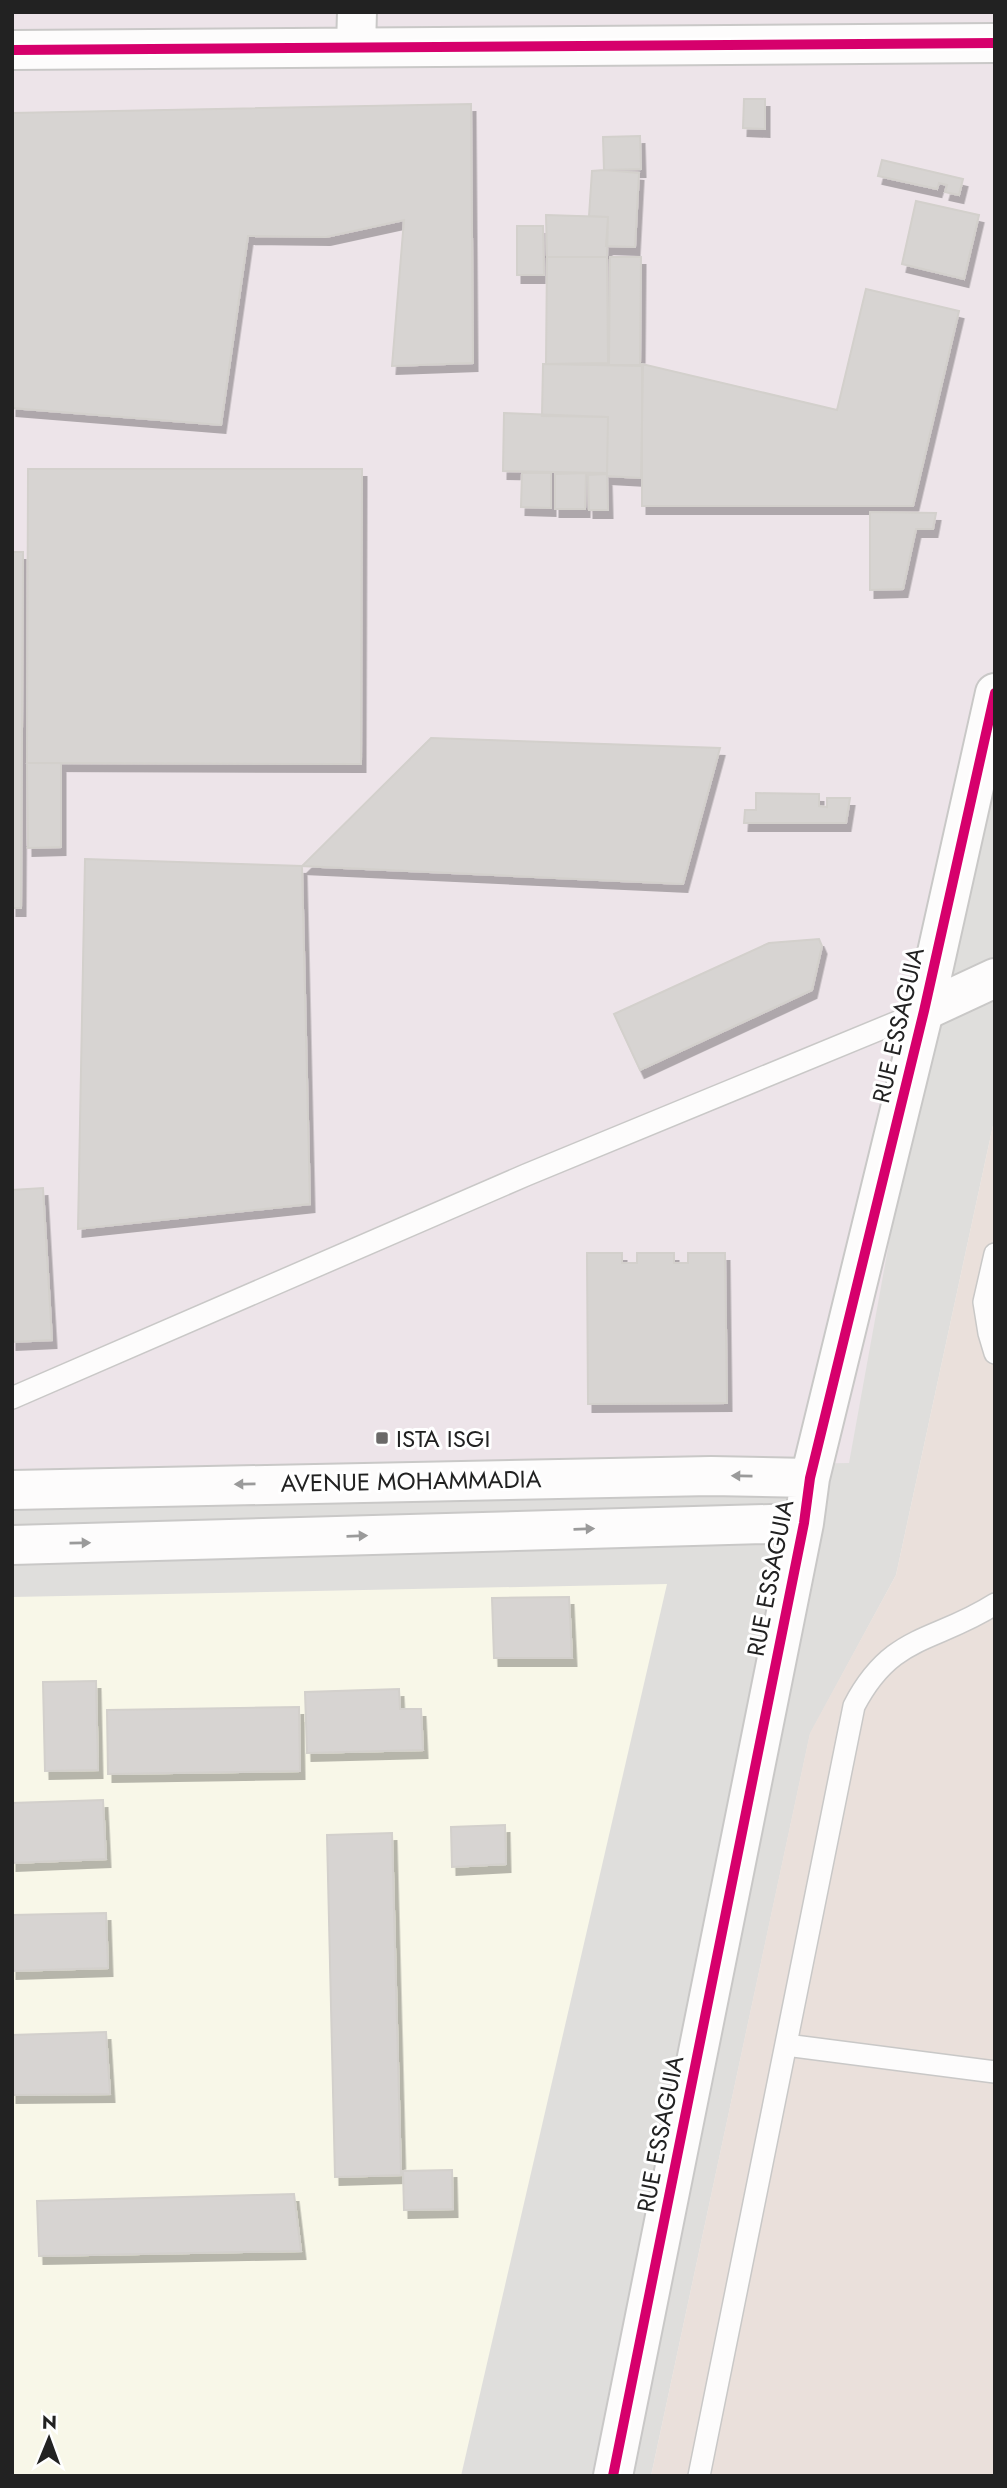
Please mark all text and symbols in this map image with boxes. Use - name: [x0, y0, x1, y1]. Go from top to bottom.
- street label: RUE ESSAGUIA: [863, 944, 933, 1106]
- place label: ISTA ISGI: [396, 1421, 490, 1456]
- marker: ISTA ISGI: [374, 1430, 390, 1446]
- street label: AVENUE MOHAMMADIA: [280, 1461, 542, 1501]
- one-way arrow: [731, 1471, 753, 1482]
- one-way arrow: [234, 1478, 256, 1490]
- street label: RUE ESSAGUIA: [738, 1497, 802, 1659]
- one-way arrow: [574, 1523, 596, 1534]
- one-way arrow: [346, 1530, 368, 1542]
- one-way arrow: [70, 1537, 92, 1549]
- street label: RUE ESSAGUIA: [628, 2053, 692, 2215]
- north arrow: [14, 2404, 84, 2474]
- text: N: [42, 2409, 57, 2436]

